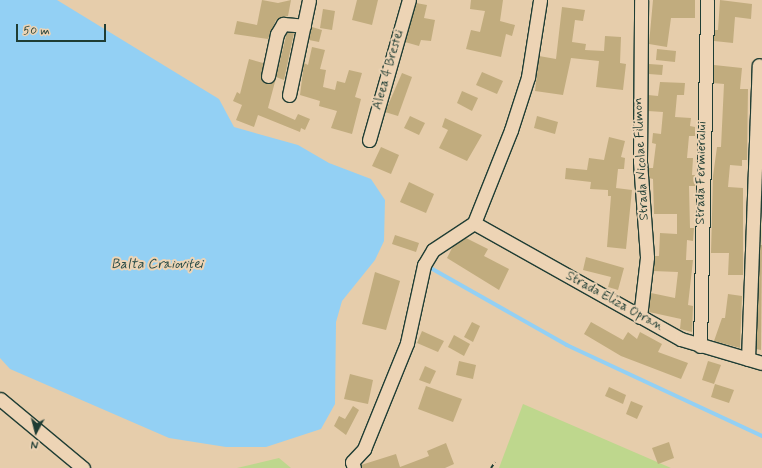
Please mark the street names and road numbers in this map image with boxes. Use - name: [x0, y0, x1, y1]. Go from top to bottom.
- street label: Aleea 4 Brestei: [370, 28, 408, 112]
- street label: Strada Nicolae Filimon: [631, 96, 653, 222]
- street label: Strada Fermierului: [693, 120, 711, 226]
- street label: Strada Eliza Opran: [563, 269, 665, 335]

